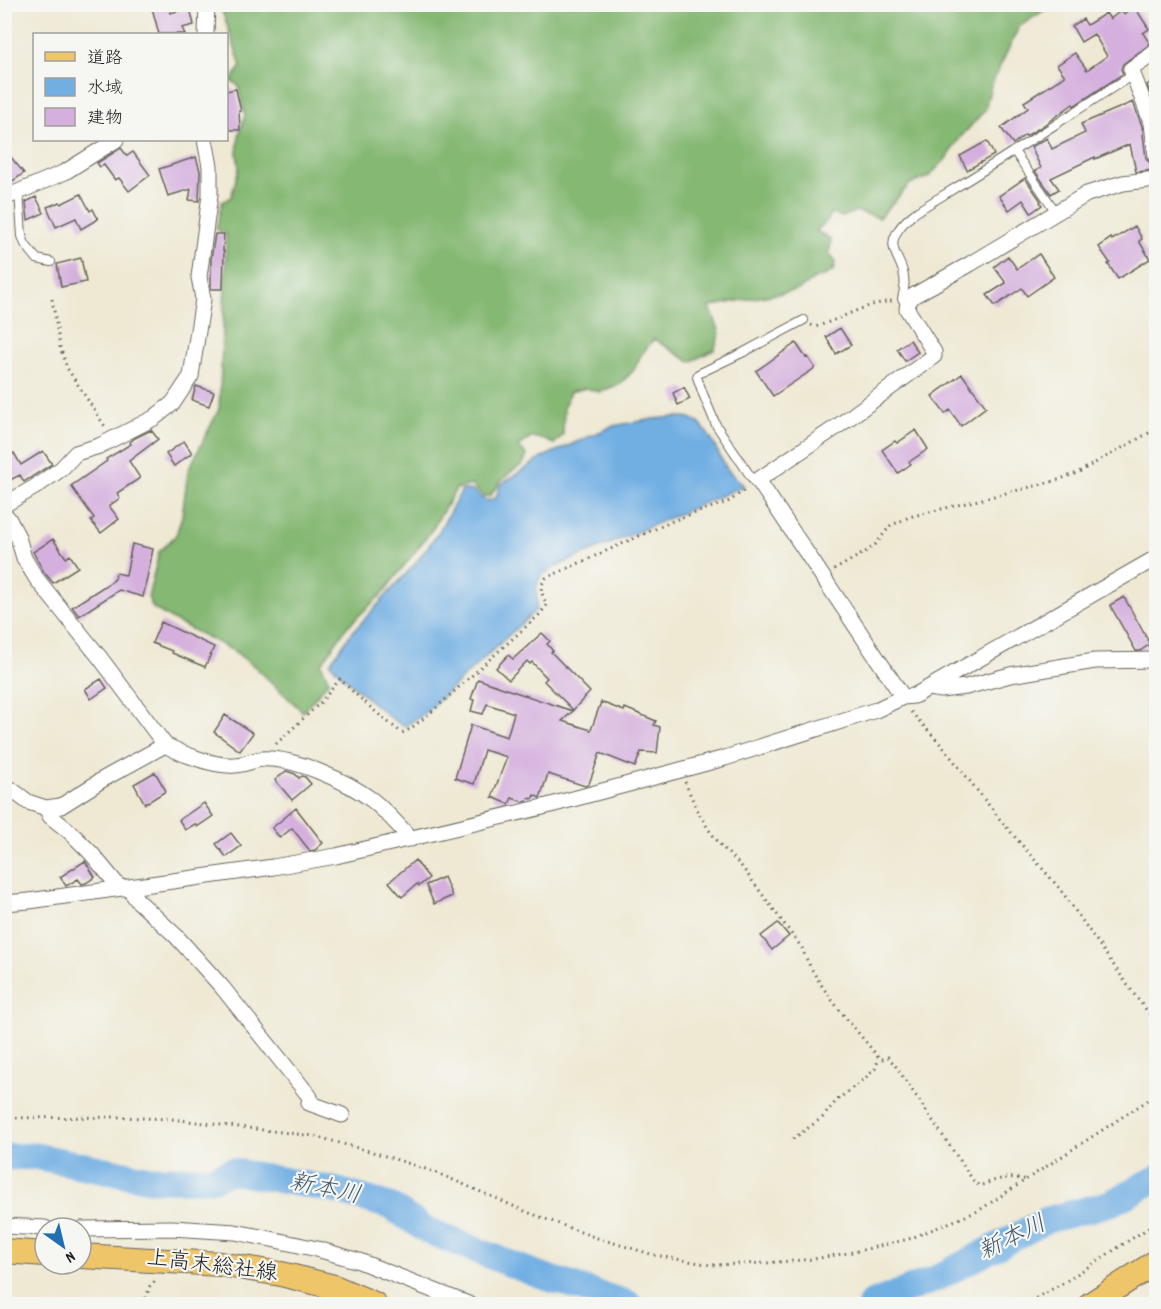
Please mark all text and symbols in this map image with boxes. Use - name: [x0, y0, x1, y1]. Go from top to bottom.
- legend: [33, 33, 228, 141]
- text: 道路: [87, 47, 123, 72]
- text: 水域: [87, 77, 123, 102]
- text: 建物: [87, 107, 123, 132]
- water label: 新本川: [286, 1166, 364, 1214]
- water label: 新本川: [973, 1208, 1053, 1270]
- north arrow: [33, 1216, 93, 1276]
- street label: 上高末総社線: [145, 1244, 279, 1290]
- text: N: [60, 1245, 80, 1268]

